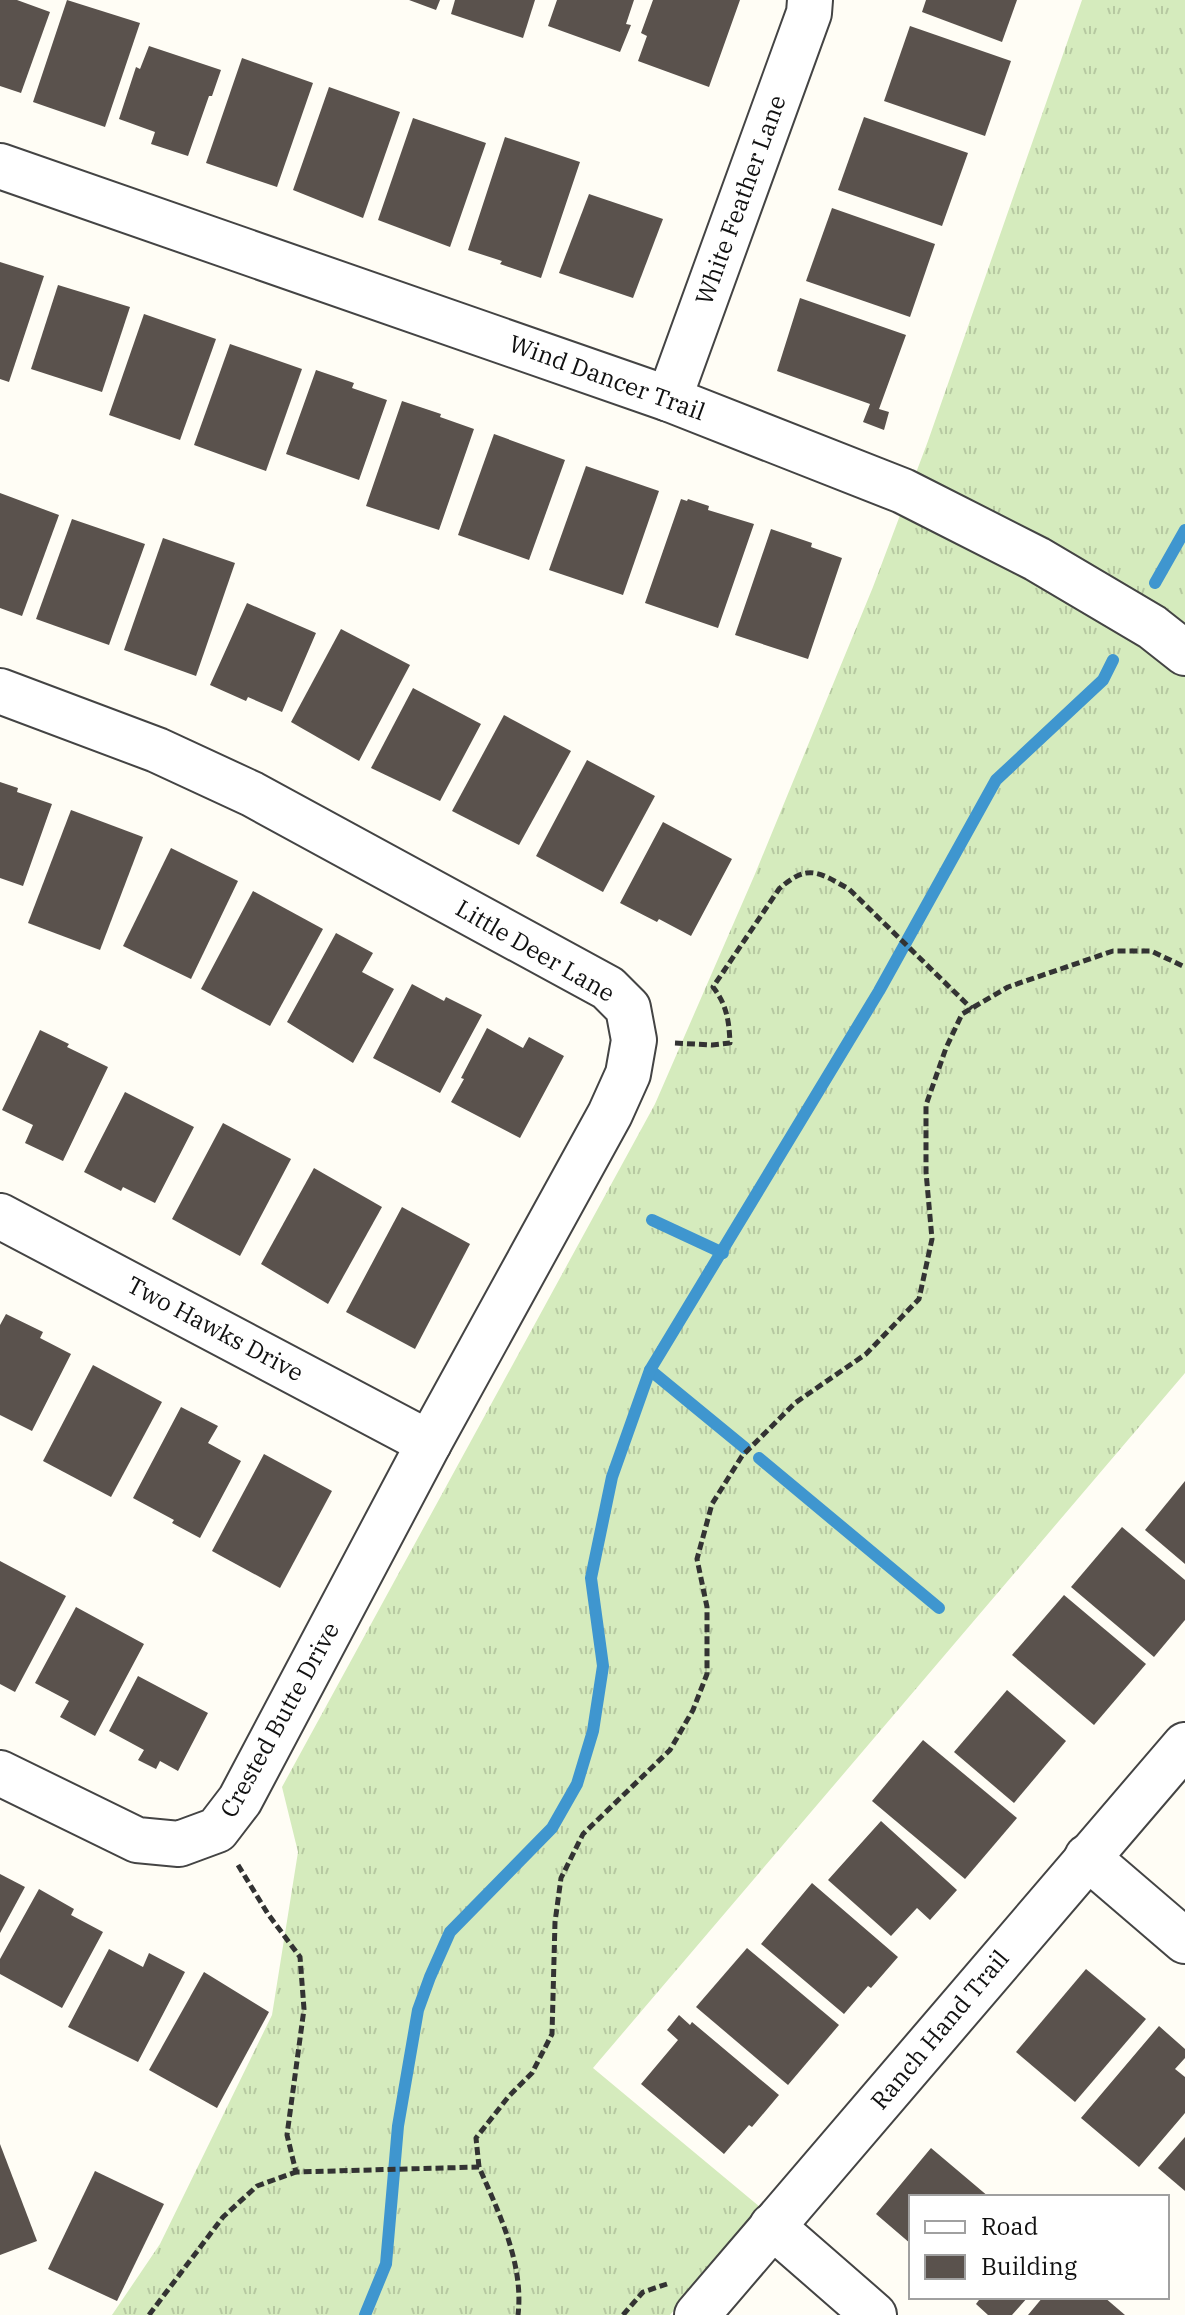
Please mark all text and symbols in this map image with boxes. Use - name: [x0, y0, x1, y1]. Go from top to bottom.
- street label: White Feather Lane: [687, 90, 793, 309]
- street label: Wind Dancer Trail: [505, 327, 710, 427]
- street label: Little Deer Lane: [450, 892, 621, 1009]
- street label: Two Hawks Drive: [122, 1268, 309, 1388]
- street label: Crested Butte Drive: [212, 1616, 346, 1823]
- street label: Ranch Hand Trail: [863, 1943, 1015, 2116]
- legend: [909, 2195, 1169, 2299]
- text: Road: [981, 2210, 1038, 2242]
- text: Building: [981, 2250, 1077, 2282]

